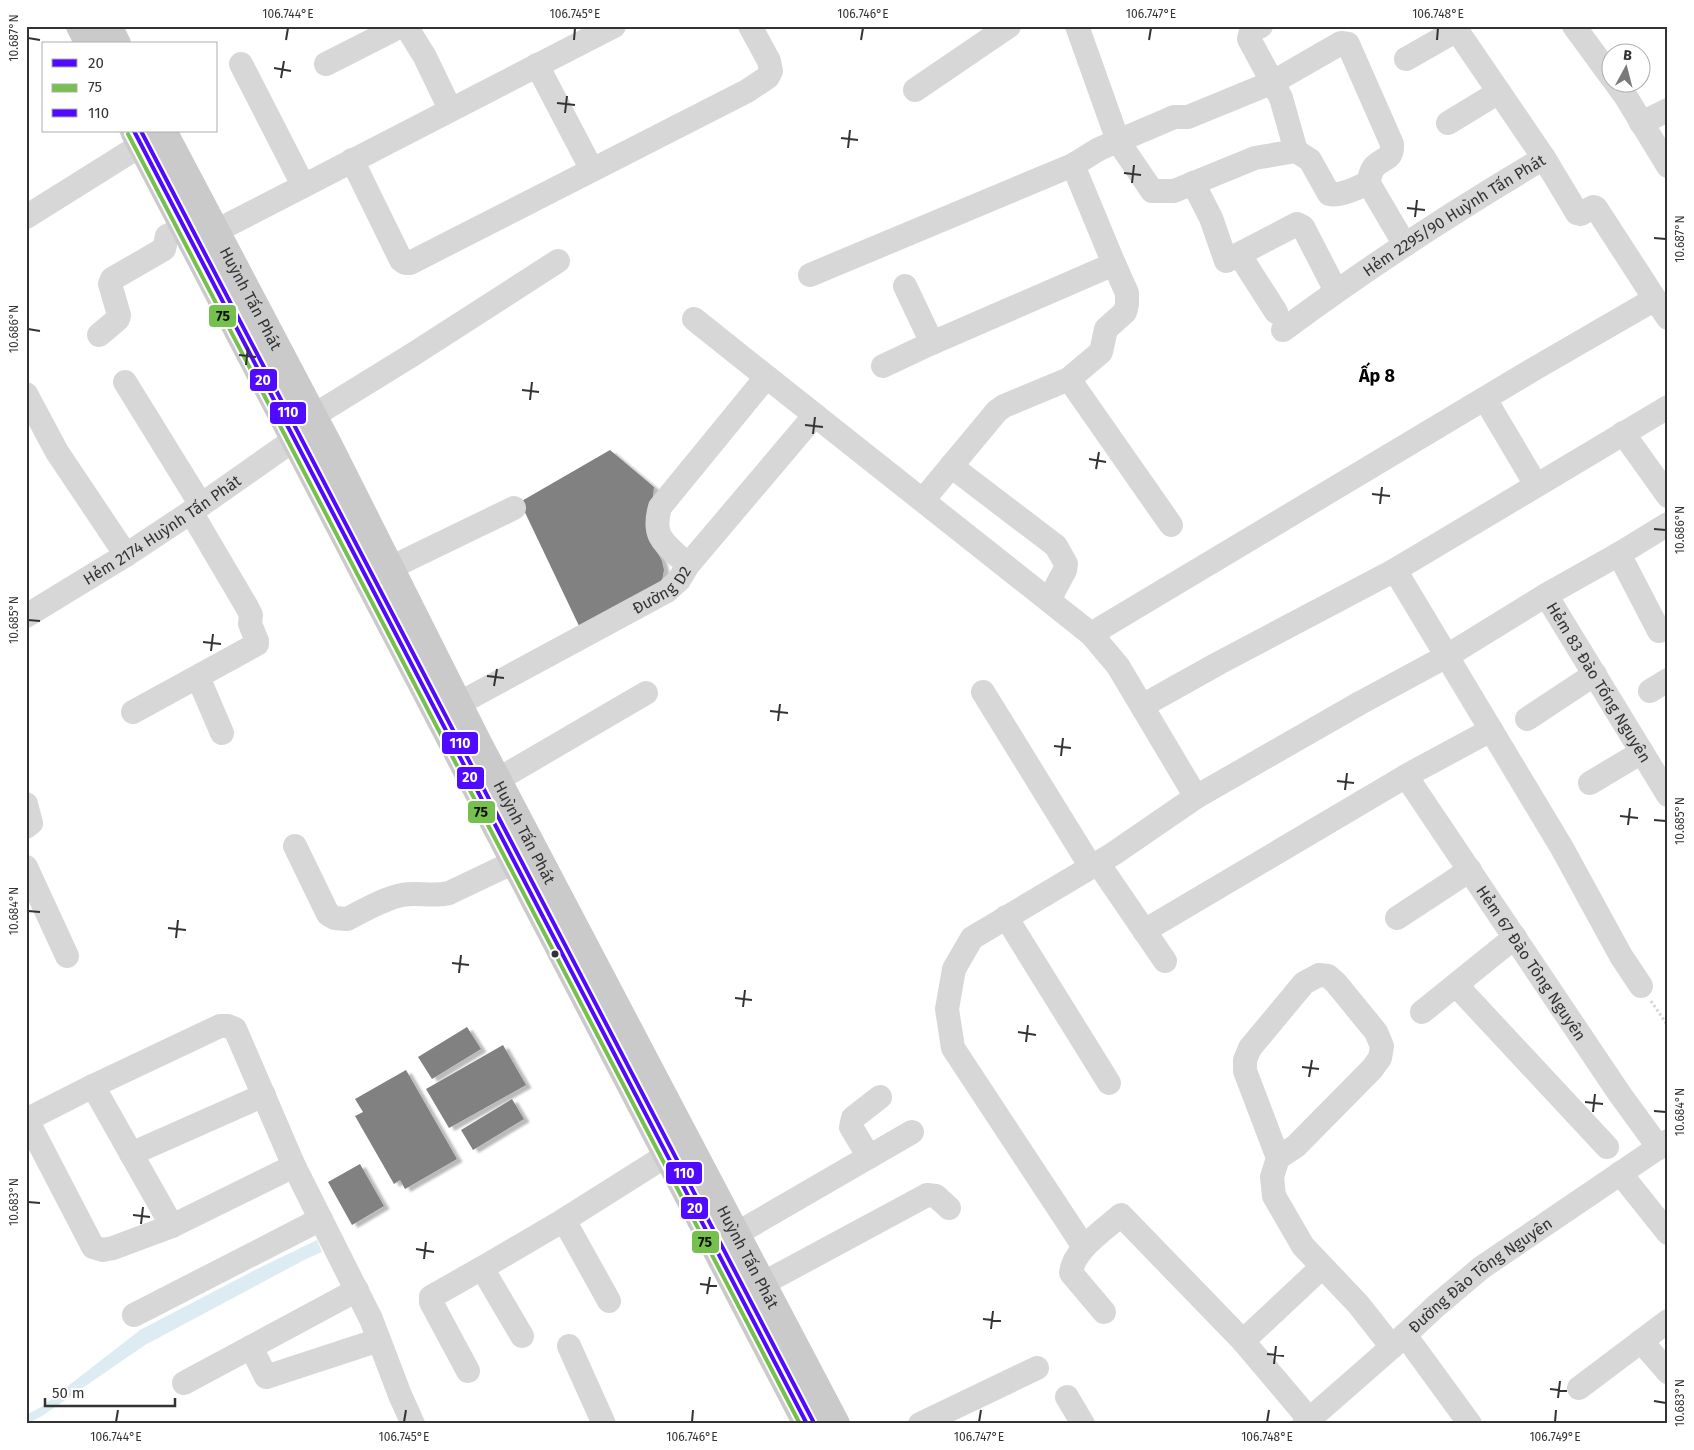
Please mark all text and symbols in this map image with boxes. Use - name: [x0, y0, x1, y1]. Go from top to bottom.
- text: 106.744°E: [262, 7, 314, 21]
- text: 106.745°E: [550, 7, 600, 21]
- text: 106.746°E: [837, 7, 889, 21]
- text: 106.747°E: [1126, 7, 1176, 21]
- text: 106.748°E: [1412, 7, 1464, 21]
- text: 10.687°N: [7, 14, 21, 62]
- legend: [42, 42, 218, 132]
- north arrow: [1602, 42, 1652, 92]
- text: B: [1622, 47, 1633, 65]
- text: 20: [88, 54, 104, 72]
- text: 75: [88, 78, 102, 96]
- text: 110: [88, 104, 109, 122]
- street label: Hẻm 2295/90 Huỳnh Tấn Phát: [1359, 150, 1549, 280]
- text: 10.687°N: [1673, 215, 1687, 263]
- street label: Huỳnh Tấn Phát: [216, 244, 286, 353]
- line badge: 75: [208, 304, 237, 328]
- text: 10.686°N: [7, 305, 21, 353]
- text: 75: [216, 308, 230, 325]
- district label: Ấp 8: [1358, 362, 1395, 387]
- line badge: 20: [249, 368, 278, 392]
- text: 20: [255, 372, 271, 389]
- line badge: 110: [269, 401, 307, 425]
- text: 110: [278, 404, 298, 421]
- street label: Hẻm 2174 Huỳnh Tấn Phát: [80, 471, 245, 589]
- text: 10.686°N: [1673, 506, 1687, 554]
- street label: Đường D2: [629, 563, 695, 618]
- text: 10.685°N: [7, 596, 21, 644]
- street label: Hẻm 83 Đào Tống Nguyên: [1543, 599, 1655, 766]
- line badge: 110: [441, 731, 479, 755]
- text: 110: [450, 735, 470, 752]
- line badge: 20: [456, 766, 485, 790]
- text: 20: [462, 769, 478, 786]
- street label: Huỳnh Tấn Phát: [490, 778, 559, 887]
- text: 10.685°N: [1673, 797, 1687, 845]
- line badge: 75: [467, 800, 496, 824]
- text: 75: [474, 804, 488, 821]
- street label: Hẻm 67 Đào Tông Nguyên: [1472, 882, 1590, 1044]
- text: 10.684°N: [7, 887, 21, 935]
- unlabelled marker: [550, 949, 560, 959]
- text: 10.684°N: [1673, 1088, 1687, 1136]
- line badge: 110: [665, 1161, 703, 1185]
- text: 110: [674, 1165, 694, 1182]
- text: 10.683°N: [7, 1178, 21, 1226]
- line badge: 20: [680, 1196, 709, 1220]
- text: 20: [687, 1200, 703, 1217]
- street label: Huỳnh Tấn Phát: [713, 1202, 783, 1312]
- street label: Đường Đào Tông Nguyên: [1405, 1214, 1556, 1337]
- line badge: 75: [691, 1230, 720, 1254]
- text: 75: [698, 1234, 712, 1251]
- scale bar: [45, 1375, 175, 1407]
- text: 10.683°N: [1673, 1379, 1687, 1427]
- text: 50 m: [52, 1384, 85, 1402]
- text: 106.744°E: [90, 1430, 142, 1444]
- text: 106.745°E: [379, 1430, 429, 1444]
- text: 106.746°E: [666, 1430, 718, 1444]
- text: 106.747°E: [954, 1430, 1004, 1444]
- text: 106.748°E: [1241, 1430, 1293, 1444]
- text: 106.749°E: [1529, 1430, 1581, 1444]

